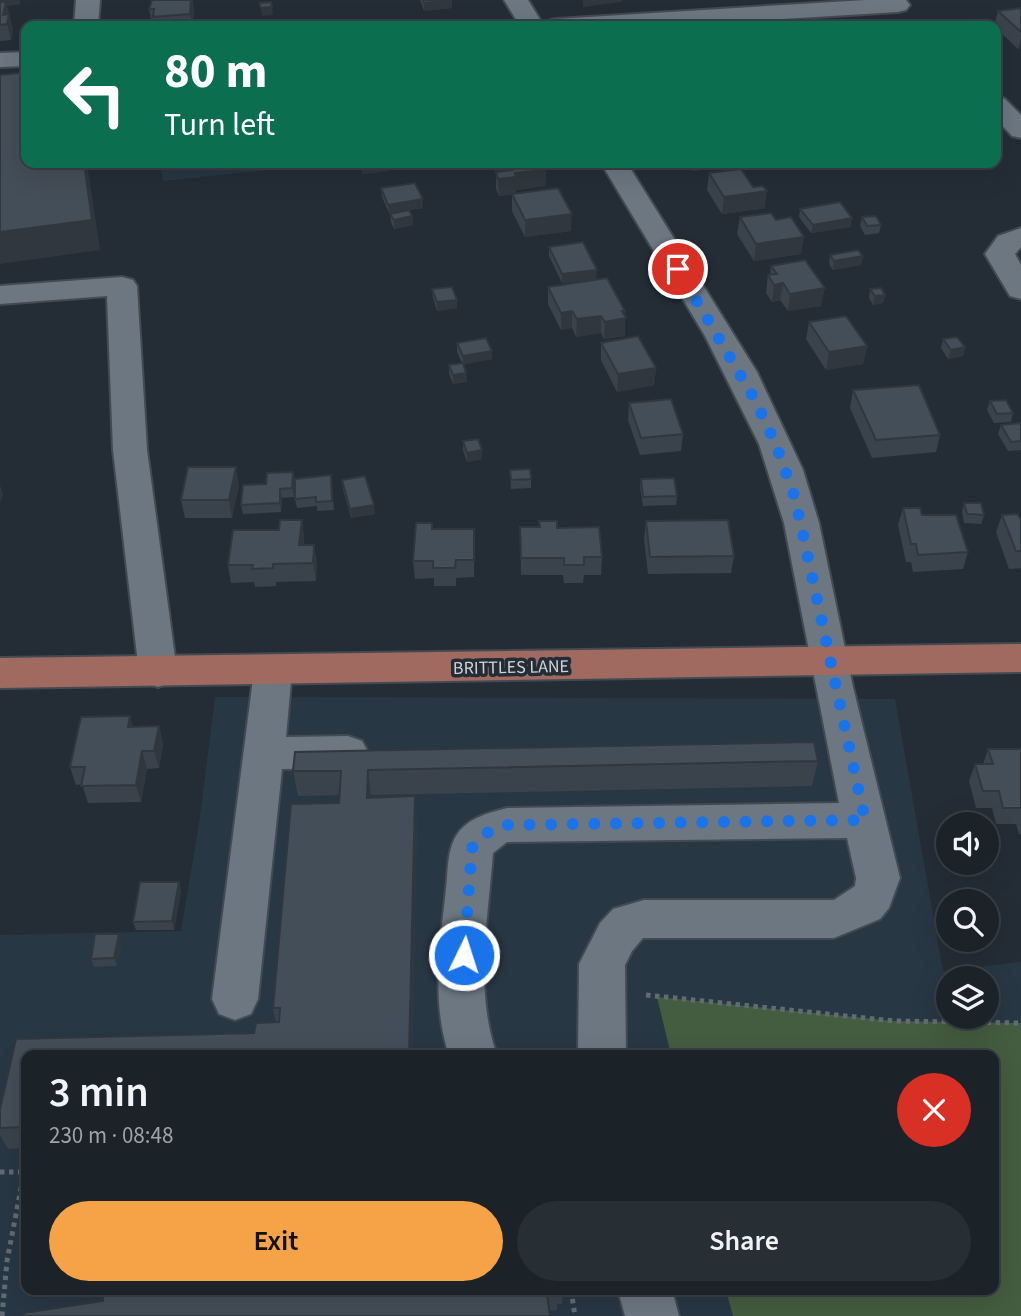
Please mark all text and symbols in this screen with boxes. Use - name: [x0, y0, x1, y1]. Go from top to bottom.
- text: 80 m: [164, 37, 268, 107]
- icon: left: [49, 49, 140, 140]
- text: Turn left: [164, 102, 275, 148]
- pin: [648, 239, 708, 299]
- icon: arrive: [659, 250, 697, 288]
- street label: BRITTLES LANE: [453, 654, 569, 681]
- map controls: [936, 812, 999, 1029]
- button: sound: [936, 812, 999, 875]
- button: search: [936, 889, 999, 952]
- position arrow: [427, 918, 501, 992]
- button: layers: [936, 966, 999, 1029]
- text: 3 min: [49, 1063, 149, 1123]
- button: close: [897, 1073, 971, 1147]
- text: 230 m · 08:48: [49, 1119, 173, 1152]
- button: Exit: [49, 1201, 503, 1281]
- button: Share: [517, 1201, 971, 1281]

